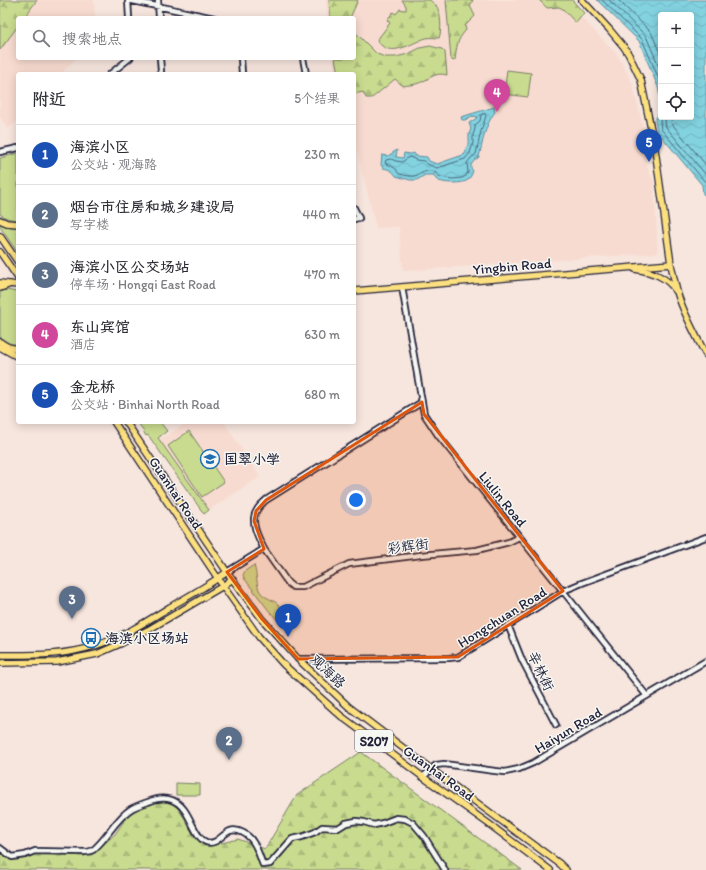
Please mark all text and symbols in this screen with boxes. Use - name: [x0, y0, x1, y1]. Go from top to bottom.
- map controls: [658, 12, 694, 120]
- button: +: [658, 12, 694, 48]
- search box: [16, 16, 356, 60]
- icon: search: [30, 27, 52, 49]
- text: 搜索地点: [62, 30, 122, 48]
- button: −: [658, 48, 694, 84]
- pin: 4: [484, 79, 510, 112]
- button: locate: [658, 84, 694, 120]
- text: 附近: [32, 89, 66, 109]
- text: 5个结果: [294, 91, 340, 106]
- pin: 5: [636, 129, 662, 162]
- text: 海滨小区: [70, 138, 130, 156]
- text: 1: [42, 147, 48, 162]
- text: 230 m: [304, 147, 340, 162]
- text: 公交站 · 观海路: [70, 157, 157, 172]
- text: 烟台市住房和城乡建设局: [70, 198, 235, 216]
- text: 2: [42, 207, 48, 222]
- text: 440 m: [303, 207, 340, 222]
- text: 写字楼: [70, 217, 109, 232]
- street label: Yingbin Road: [472, 255, 553, 278]
- text: 海滨小区公交场站: [70, 258, 190, 276]
- text: 3: [41, 267, 49, 282]
- text: 470 m: [304, 267, 340, 282]
- text: 停车场 · Hongqi East Road: [70, 277, 216, 292]
- text: 东山宾馆: [70, 318, 130, 336]
- text: 4: [41, 327, 49, 342]
- text: 630 m: [304, 327, 340, 342]
- text: 酒店: [70, 337, 96, 352]
- text: 金龙桥: [70, 378, 115, 396]
- text: 5: [42, 387, 48, 402]
- text: 680 m: [304, 387, 340, 402]
- text: 公交站 · Binhai North Road: [70, 397, 220, 412]
- school or university icon: 国翠小学: [199, 448, 221, 470]
- place label: 国翠小学: [224, 451, 280, 468]
- street label: Guanhai Road: [145, 454, 206, 533]
- street label: Liulin Road: [475, 468, 530, 531]
- your location: [346, 490, 366, 510]
- street label: 彩辉街: [386, 536, 430, 557]
- street label: Hongchuan Road: [455, 583, 550, 652]
- pin: 3: [59, 586, 85, 619]
- pin: 1: [275, 604, 301, 637]
- bus stop icon: 海滨小区场站: [80, 627, 102, 649]
- place label: 海滨小区场站: [105, 630, 189, 647]
- street label: 辛林街: [524, 649, 557, 694]
- street label: 观海路: [307, 651, 349, 692]
- street label: Haiyun Road: [531, 703, 605, 757]
- pin: 2: [216, 727, 242, 760]
- road number: S207: [355, 730, 393, 752]
- street label: Guanhai Road: [400, 742, 478, 805]

